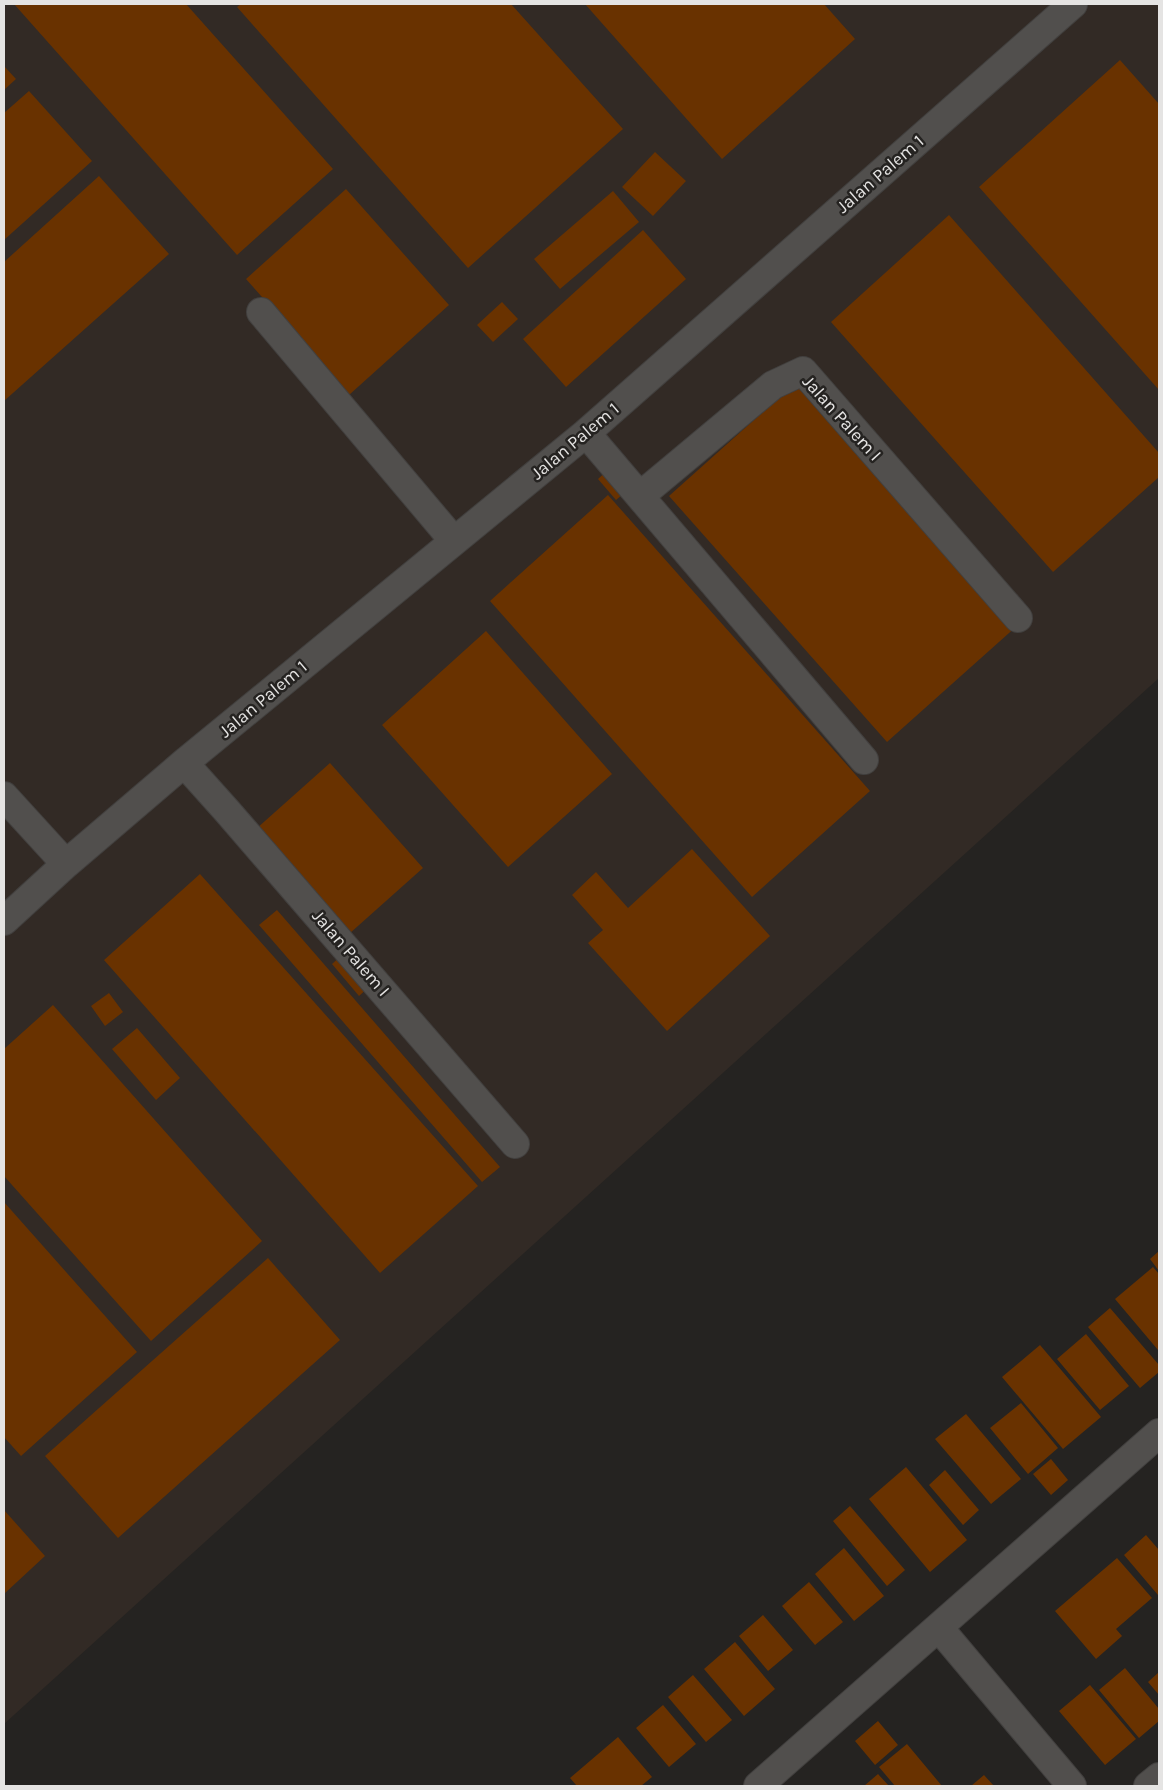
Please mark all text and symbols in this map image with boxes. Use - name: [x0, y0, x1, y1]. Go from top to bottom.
- street label: Jalan Palem 1: [832, 130, 928, 218]
- street label: Jalan Palem I: [798, 371, 886, 465]
- street label: Jalan Palem 1: [526, 398, 624, 484]
- street label: Jalan Palem 1: [214, 656, 312, 742]
- street label: Jalan Palem I: [307, 905, 395, 1001]

